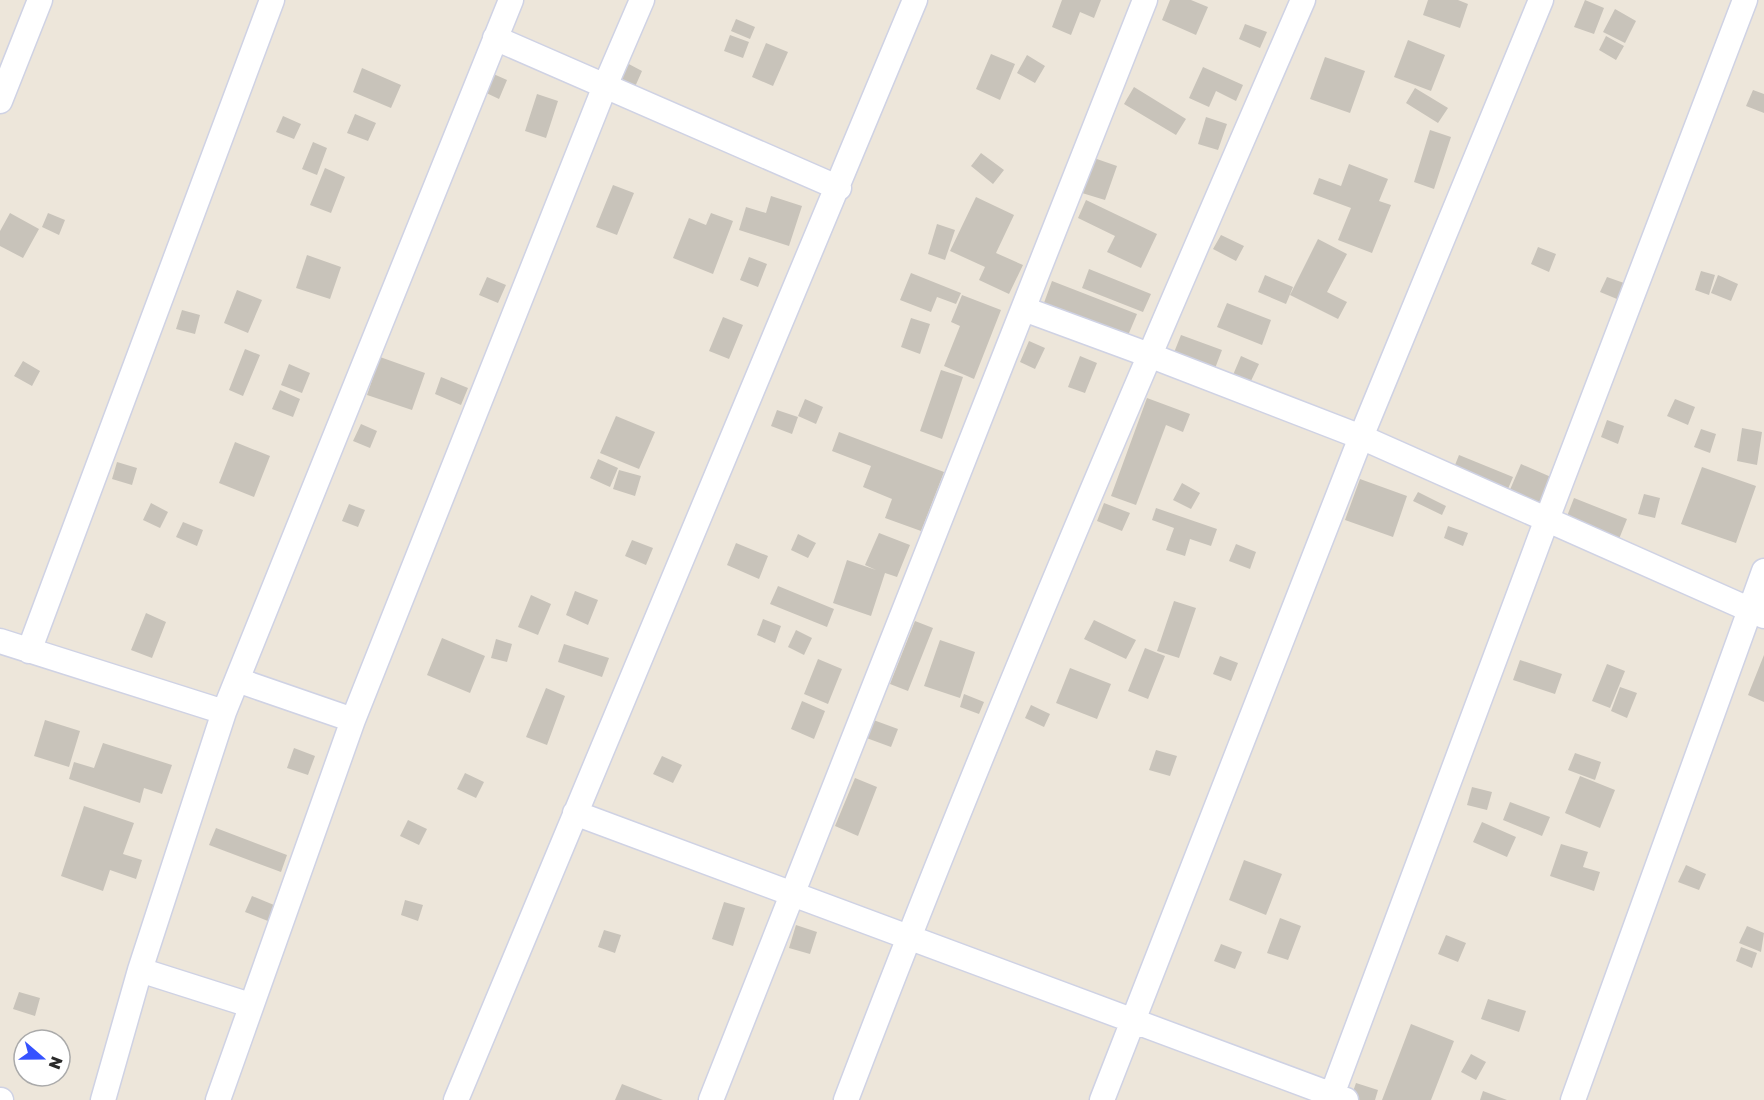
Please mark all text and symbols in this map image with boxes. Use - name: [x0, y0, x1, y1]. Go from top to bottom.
- north arrow: [12, 1028, 72, 1088]
- text: N: [45, 1054, 68, 1072]

